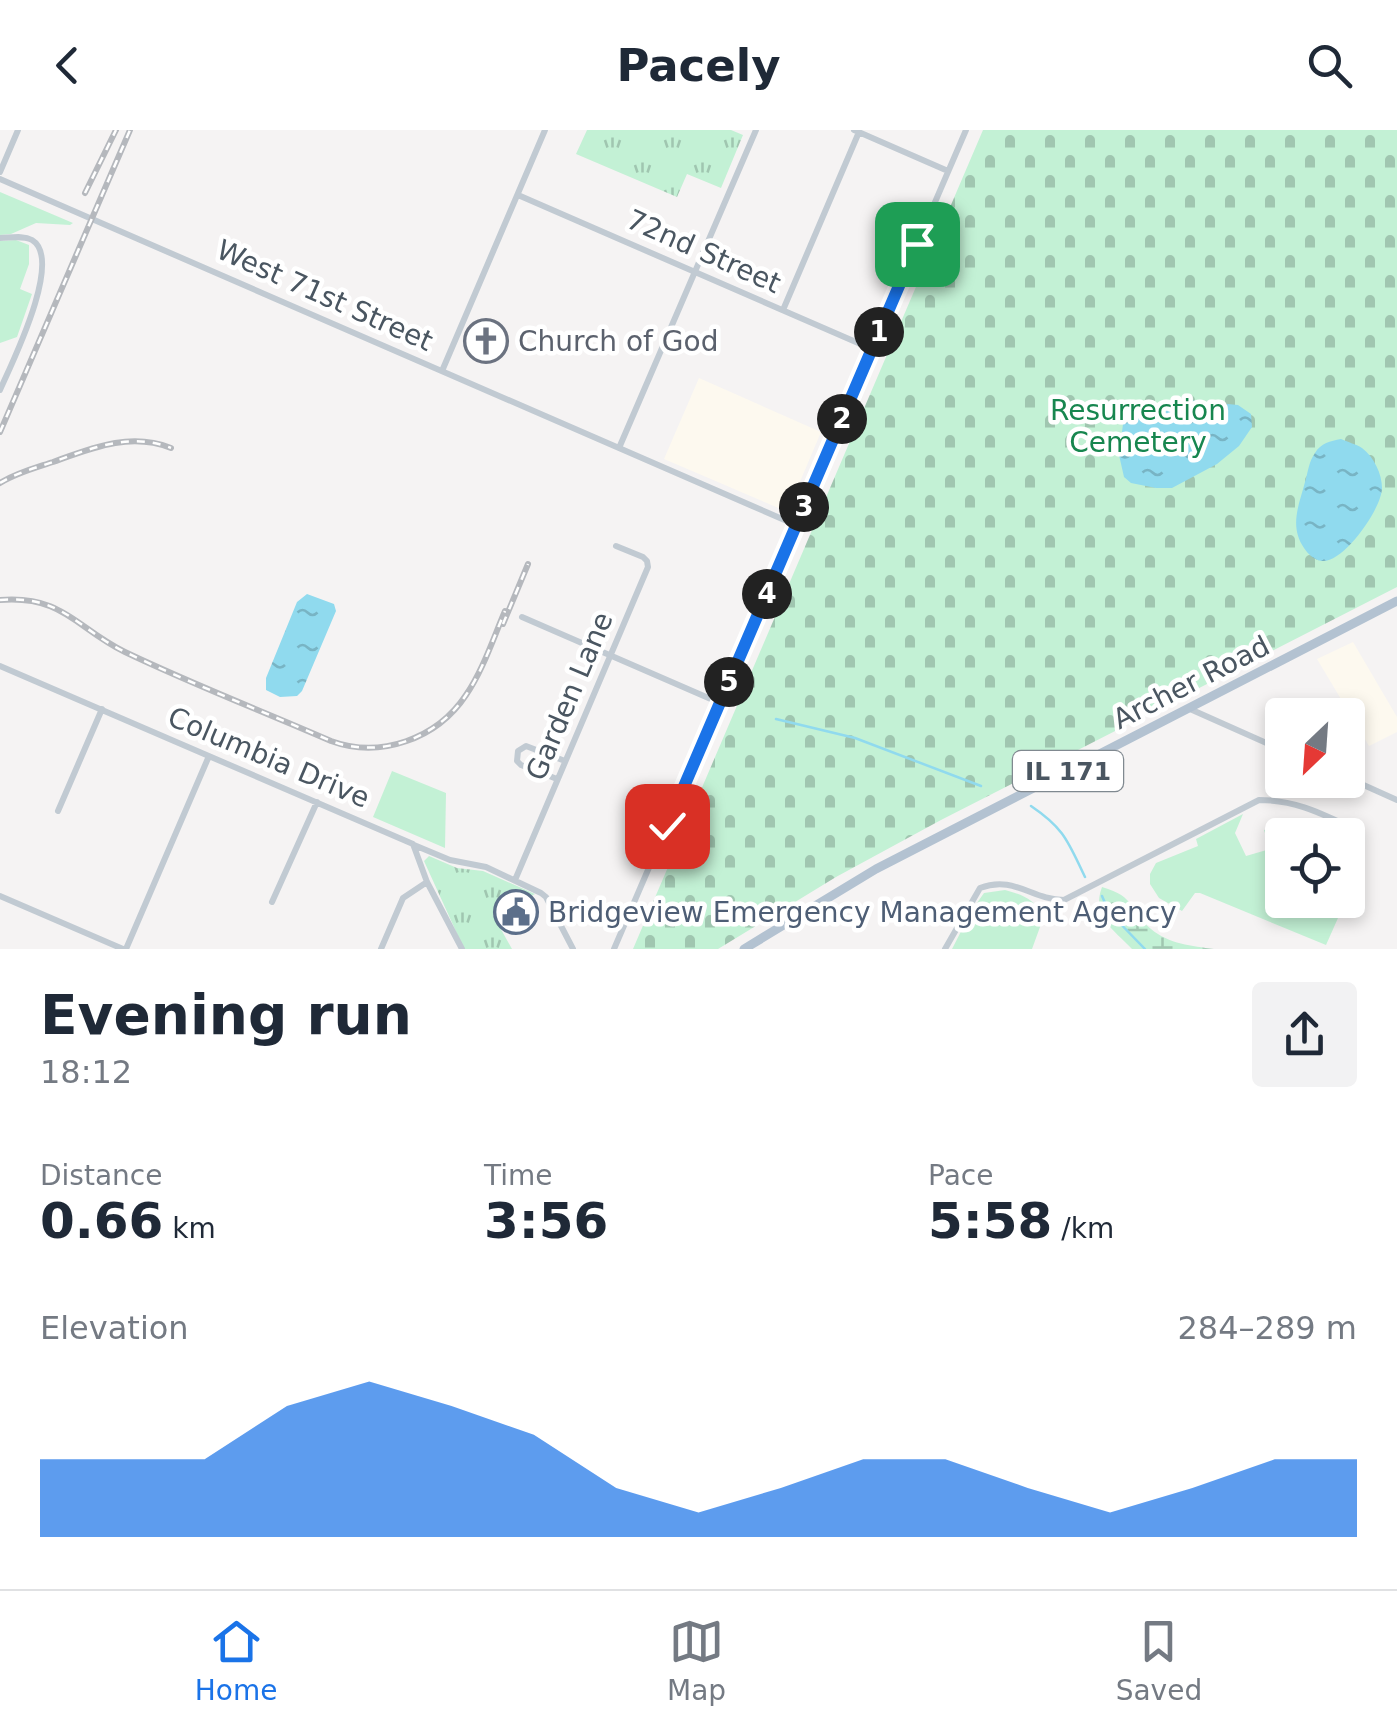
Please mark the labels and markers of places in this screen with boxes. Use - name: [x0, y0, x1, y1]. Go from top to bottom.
- pin: [875, 202, 960, 287]
- pin: 1: [854, 307, 904, 357]
- church icon: Church of God: [463, 318, 509, 364]
- place label: Church of God: [518, 325, 718, 358]
- pin: 2: [817, 394, 867, 444]
- pin: 3: [779, 482, 829, 532]
- pin: 4: [742, 569, 792, 619]
- pin: 5: [704, 657, 754, 707]
- pin: [625, 784, 710, 869]
- public building icon: Bridgeview Emergency Management Agency: [493, 889, 539, 935]
- place label: Bridgeview Emergency Management Agency: [548, 896, 1177, 929]

